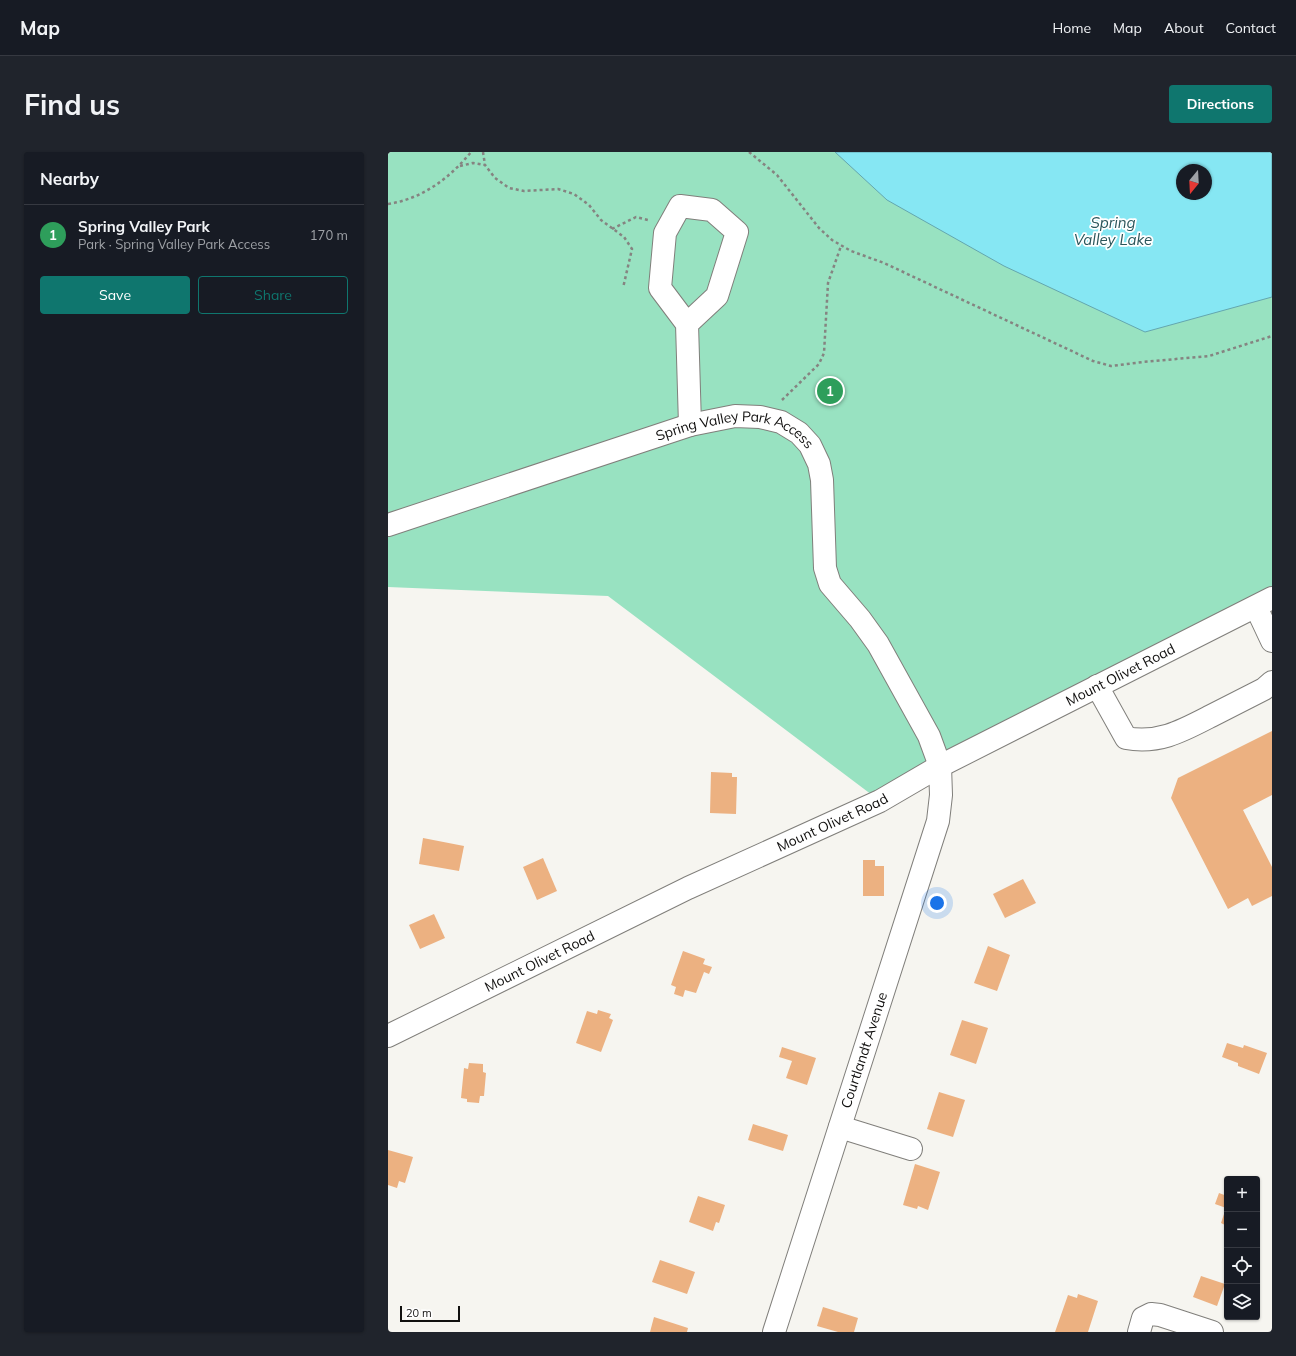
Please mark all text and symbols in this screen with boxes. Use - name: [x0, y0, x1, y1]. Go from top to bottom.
- text: Map: [20, 16, 60, 40]
- text: Home: [1052, 19, 1091, 37]
- text: Map: [1113, 19, 1142, 37]
- text: About: [1164, 19, 1204, 37]
- text: Contact: [1226, 19, 1276, 37]
- button: Directions: [1169, 85, 1272, 123]
- text: Find us: [24, 87, 120, 122]
- north arrow: [1176, 164, 1212, 200]
- text: Nearby: [40, 168, 99, 189]
- water label: Spring Valley Lake: [1074, 213, 1152, 249]
- text: Spring Valley Park: [78, 217, 210, 236]
- text: 1: [49, 227, 57, 243]
- text: 170 m: [310, 227, 348, 243]
- text: Park · Spring Valley Park Access: [78, 236, 270, 252]
- button: Save: [40, 276, 190, 314]
- button: Share: [198, 276, 348, 314]
- pin: 1: [817, 376, 843, 406]
- street label: Spring Valley Park Access: [653, 406, 818, 452]
- street label: Mount Olivet Road: [1063, 640, 1178, 710]
- street label: Mount Olivet Road: [774, 789, 891, 856]
- your location: [927, 893, 947, 913]
- street label: Mount Olivet Road: [482, 927, 597, 996]
- street label: Courtlandt Avenue: [837, 990, 891, 1110]
- map controls: [1224, 1176, 1260, 1320]
- button: +: [1224, 1176, 1260, 1212]
- button: −: [1224, 1212, 1260, 1248]
- button: locate: [1224, 1248, 1260, 1284]
- button: layers: [1224, 1284, 1260, 1320]
- scale bar: [400, 1304, 460, 1323]
- text: 20 m: [406, 1306, 432, 1320]

